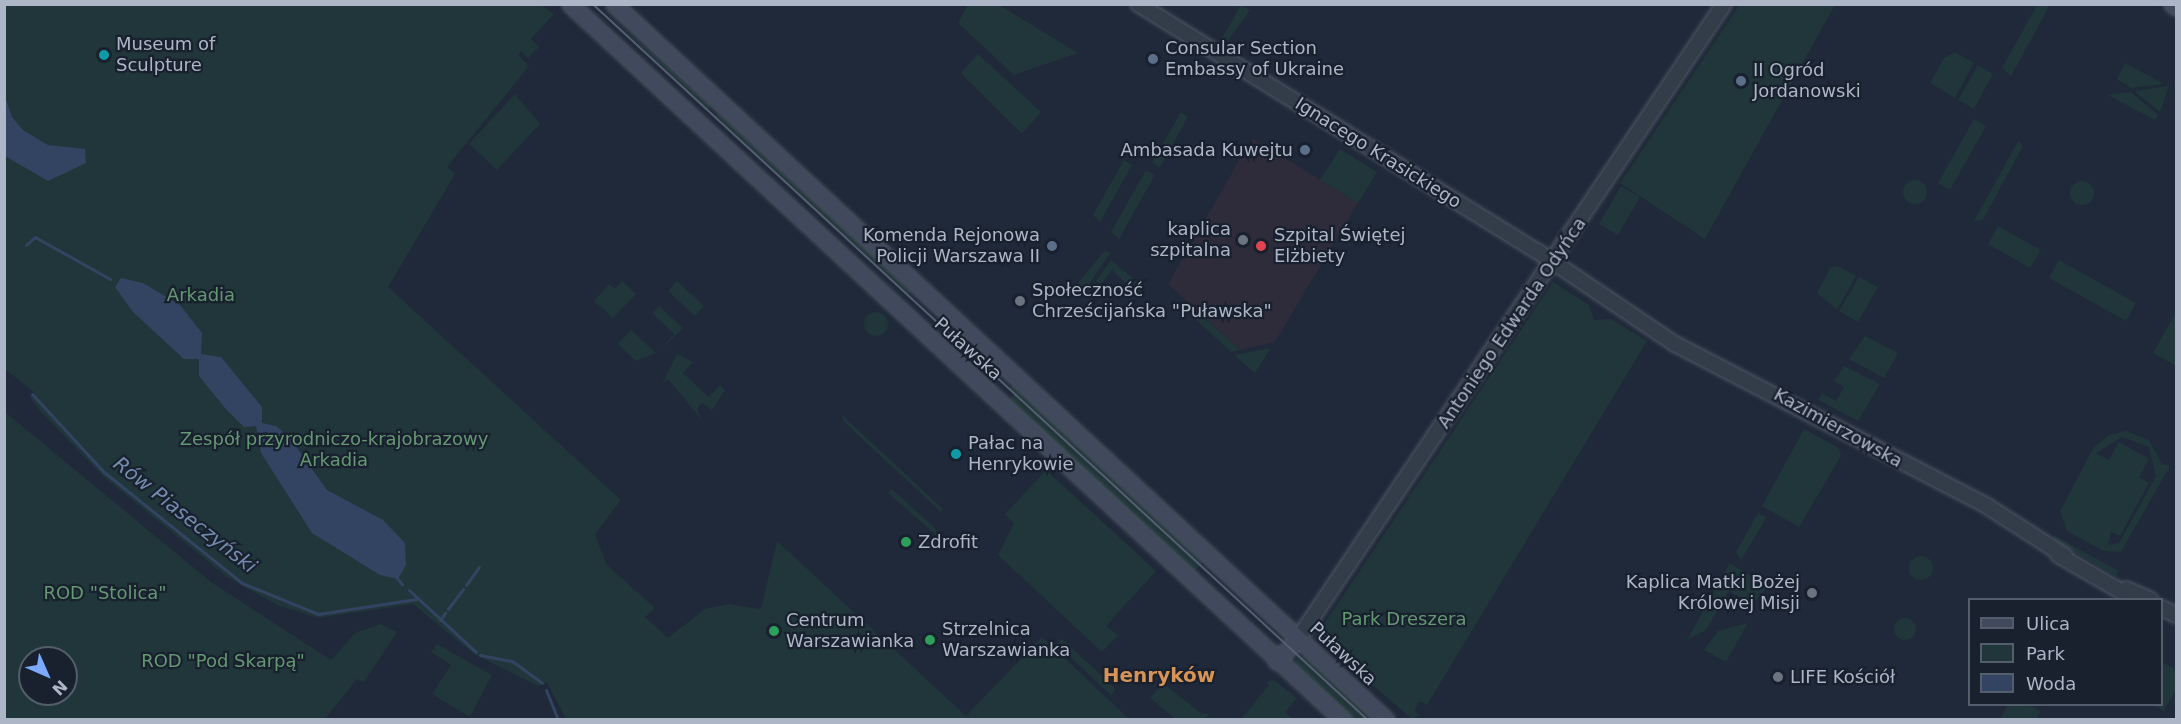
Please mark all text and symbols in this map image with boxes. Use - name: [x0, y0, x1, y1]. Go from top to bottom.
- place label: Museum of Sculpture: [116, 34, 215, 76]
- place label: Consular Section Embassy of Ukraine: [1165, 38, 1344, 80]
- marker: Museum of Sculpture: [97, 48, 111, 62]
- marker: Consular Section Embassy of Ukraine: [1146, 52, 1160, 66]
- place label: II Ogród Jordanowski: [1753, 60, 1861, 103]
- marker: II Ogród Jordanowski: [1734, 74, 1748, 88]
- street label: Ignacego Krasickiego: [1291, 93, 1465, 213]
- place label: Ambasada Kuwejtu: [1121, 139, 1293, 161]
- marker: Ambasada Kuwejtu: [1298, 143, 1312, 157]
- street label: Antoniego Edwarda Odyńca: [1433, 213, 1591, 433]
- place label: kaplica szpitalna: [1150, 219, 1231, 262]
- place label: Komenda Rejonowa Policji Warszawa II: [863, 225, 1040, 268]
- place label: Szpital Świętej Elżbiety: [1274, 225, 1405, 268]
- marker: kaplica szpitalna: [1236, 233, 1250, 247]
- marker: Szpital Świętej Elżbiety: [1252, 237, 1270, 255]
- marker: Komenda Rejonowa Policji Warszawa II: [1045, 239, 1059, 253]
- place label: Społeczność Chrześcijańska "Puławska": [1032, 280, 1272, 322]
- park label: Arkadia: [167, 284, 235, 306]
- marker: Społeczność Chrześcijańska "Puławska": [1013, 294, 1027, 308]
- street label: Puławska: [930, 313, 1006, 385]
- street label: Kazimierzowska: [1770, 384, 1906, 472]
- park label: Zespół przyrodniczo-krajobrazowy Arkadia: [180, 429, 488, 472]
- place label: Pałac na Henrykowie: [968, 433, 1074, 476]
- marker: Pałac na Henrykowie: [949, 447, 963, 461]
- water label: Rów Piaseczyński: [109, 452, 261, 578]
- place label: Zdrofit: [918, 531, 978, 553]
- marker: Zdrofit: [899, 535, 913, 549]
- place label: Kaplica Matki Bożej Królowej Misji: [1626, 572, 1800, 614]
- park label: ROD "Stolica": [43, 582, 167, 604]
- marker: Kaplica Matki Bożej Królowej Misji: [1805, 586, 1819, 600]
- legend: [1968, 598, 2163, 706]
- park label: Park Dreszera: [1342, 608, 1466, 630]
- place label: Centrum Warszawianka: [786, 610, 914, 652]
- text: Ulica: [2026, 613, 2070, 634]
- street label: Puławska: [1305, 618, 1381, 690]
- place label: Strzelnica Warszawianka: [942, 619, 1070, 662]
- marker: Centrum Warszawianka: [767, 624, 781, 638]
- marker: Strzelnica Warszawianka: [923, 633, 937, 647]
- text: Park: [2026, 643, 2065, 664]
- north arrow: [18, 646, 78, 706]
- park label: ROD "Pod Skarpą": [141, 650, 305, 672]
- district label: Henryków: [1103, 663, 1215, 687]
- place label: LIFE Kościół: [1790, 666, 1895, 688]
- marker: LIFE Kościół: [1771, 670, 1785, 684]
- text: Woda: [2026, 673, 2076, 694]
- text: N: [48, 676, 71, 699]

